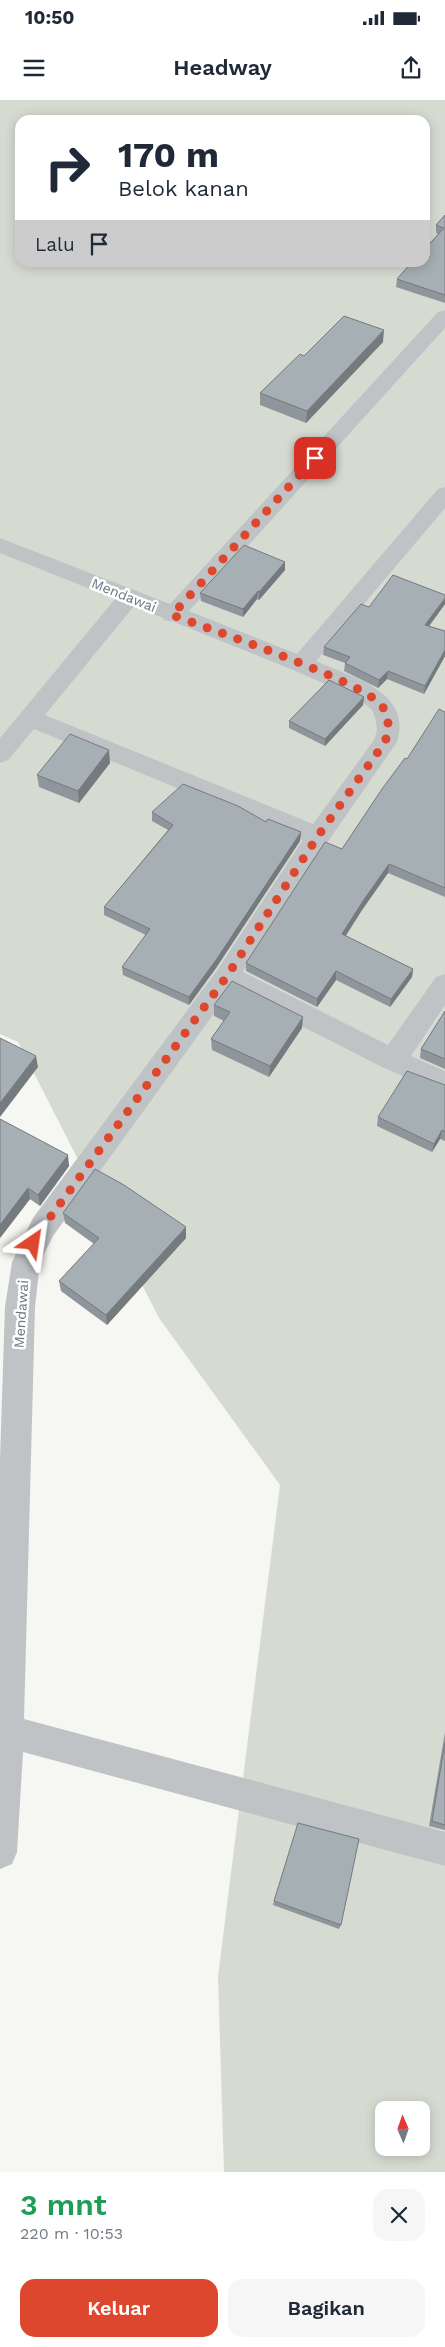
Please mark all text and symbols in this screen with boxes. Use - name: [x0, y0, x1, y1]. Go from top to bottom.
- text: 10:50: [25, 6, 74, 29]
- icon: menu: [20, 54, 48, 82]
- icon: share: [397, 54, 425, 82]
- text: Headway: [173, 55, 272, 80]
- text: 170 m: [118, 134, 219, 176]
- icon: right: [35, 135, 100, 200]
- text: Belok kanan: [118, 176, 249, 201]
- icon: arrive: [85, 230, 113, 258]
- text: Lalu: [35, 233, 75, 256]
- pin: [294, 437, 336, 479]
- icon: arrive: [301, 444, 329, 472]
- street label: Mendawai: [89, 575, 159, 615]
- position arrow: [6, 1216, 58, 1268]
- street label: Mendawai: [11, 1279, 31, 1349]
- north arrow: [375, 2101, 430, 2156]
- map controls: [375, 2101, 430, 2156]
- text: 3 mnt: [20, 2187, 107, 2222]
- button: close: [373, 2189, 425, 2241]
- text: 220 m · 10:53: [20, 2224, 123, 2243]
- button: Keluar: [20, 2279, 218, 2337]
- button: Bagikan: [228, 2279, 425, 2337]

